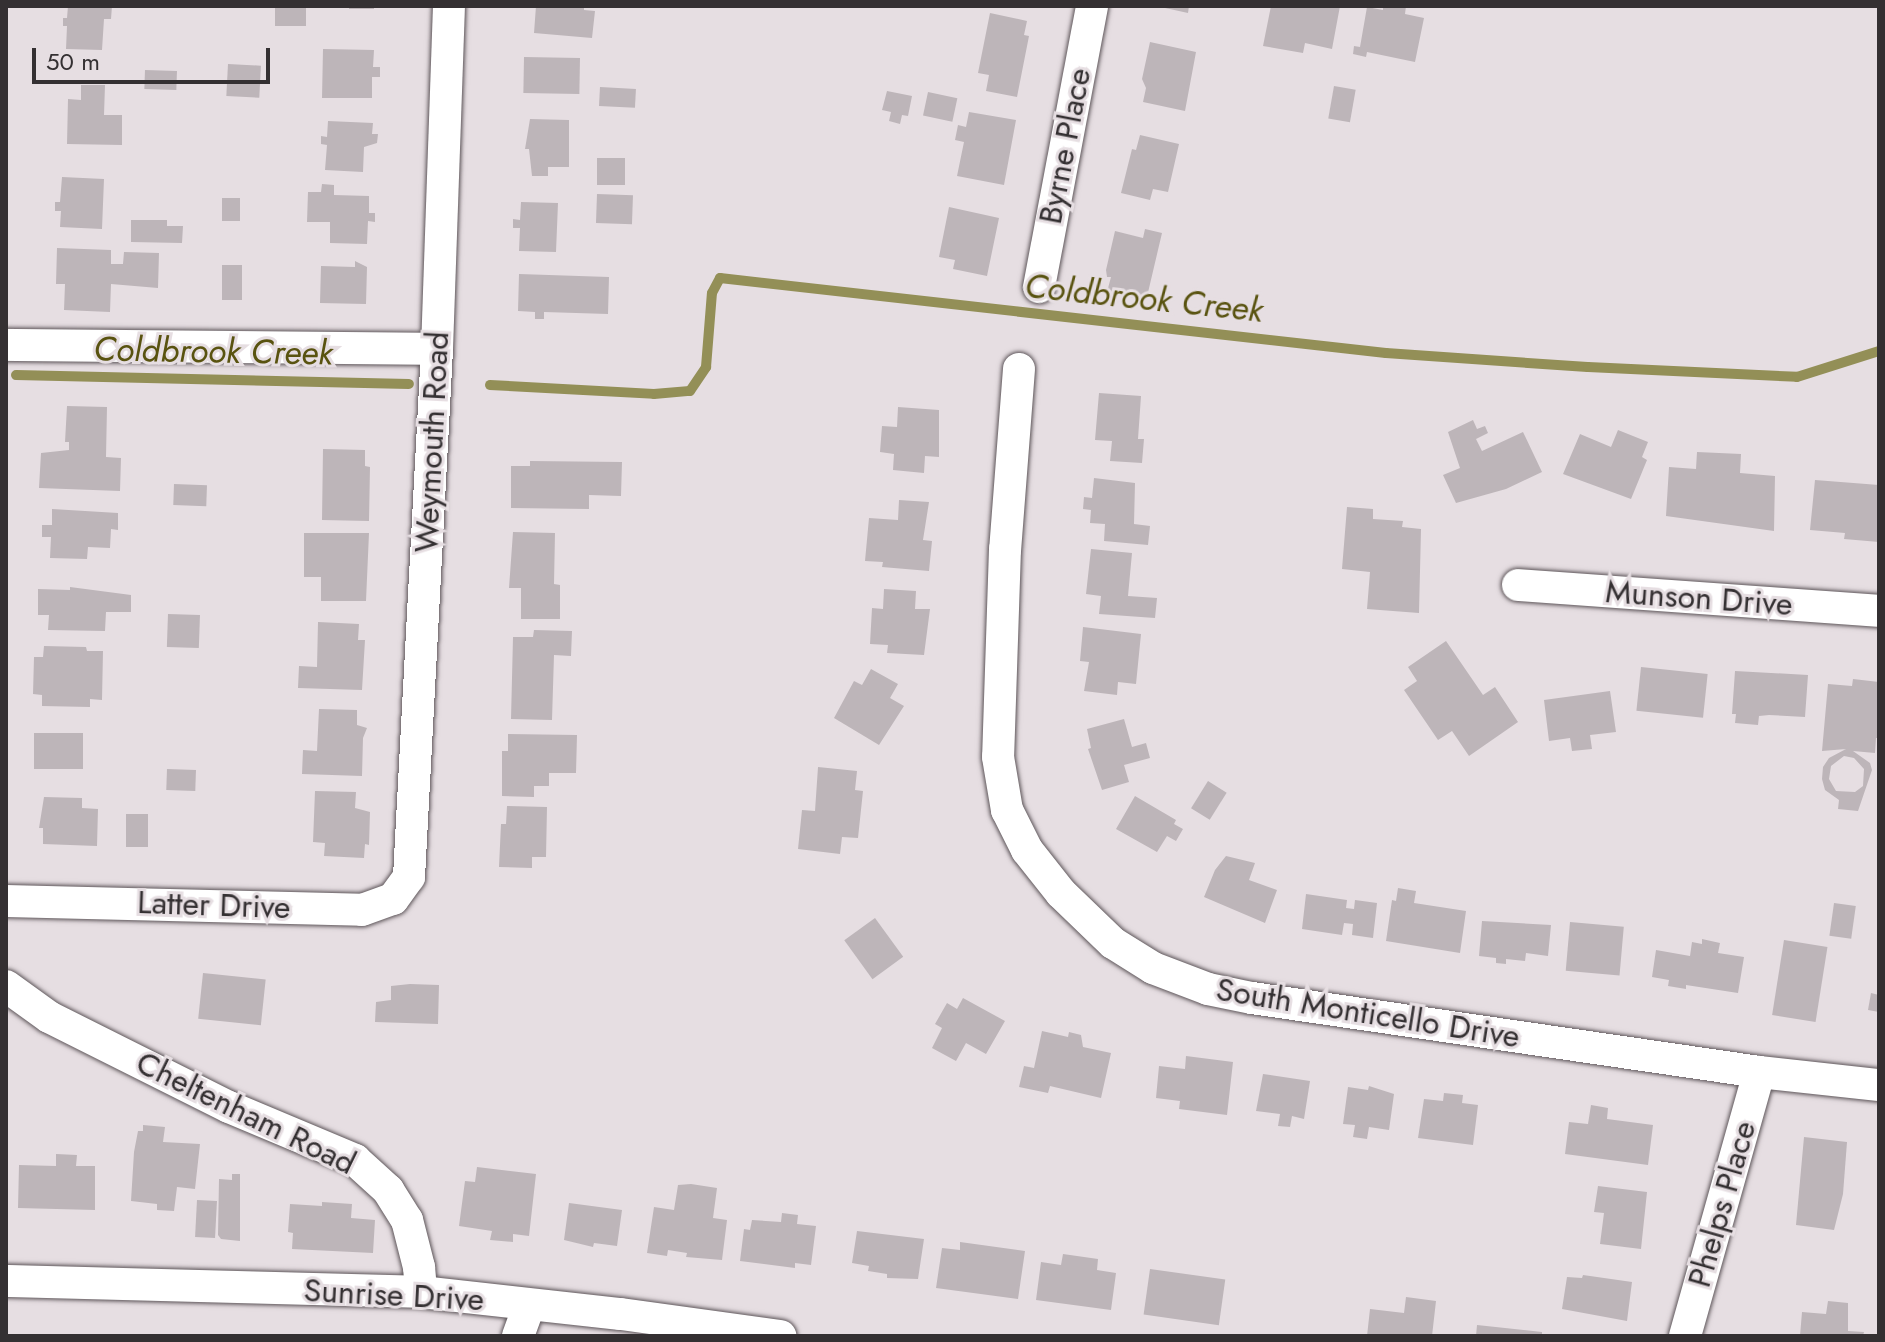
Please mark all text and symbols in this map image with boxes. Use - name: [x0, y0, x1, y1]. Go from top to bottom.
- scale bar: [36, 32, 274, 82]
- text: 50 m: [46, 44, 100, 79]
- street label: Byrne Place: [1031, 65, 1099, 227]
- water label: Coldbrook Creek: [1023, 265, 1265, 331]
- water label: Coldbrook Creek: [93, 329, 333, 373]
- street label: Weymouth Road: [407, 330, 457, 554]
- street label: Munson Drive: [1604, 572, 1794, 624]
- street label: Latter Drive: [137, 883, 291, 927]
- street label: South Monticello Drive: [1213, 970, 1523, 1056]
- street label: Cheltenham Road: [130, 1043, 362, 1183]
- street label: Phelps Place: [1680, 1117, 1764, 1291]
- street label: Sunrise Drive: [303, 1271, 485, 1319]

